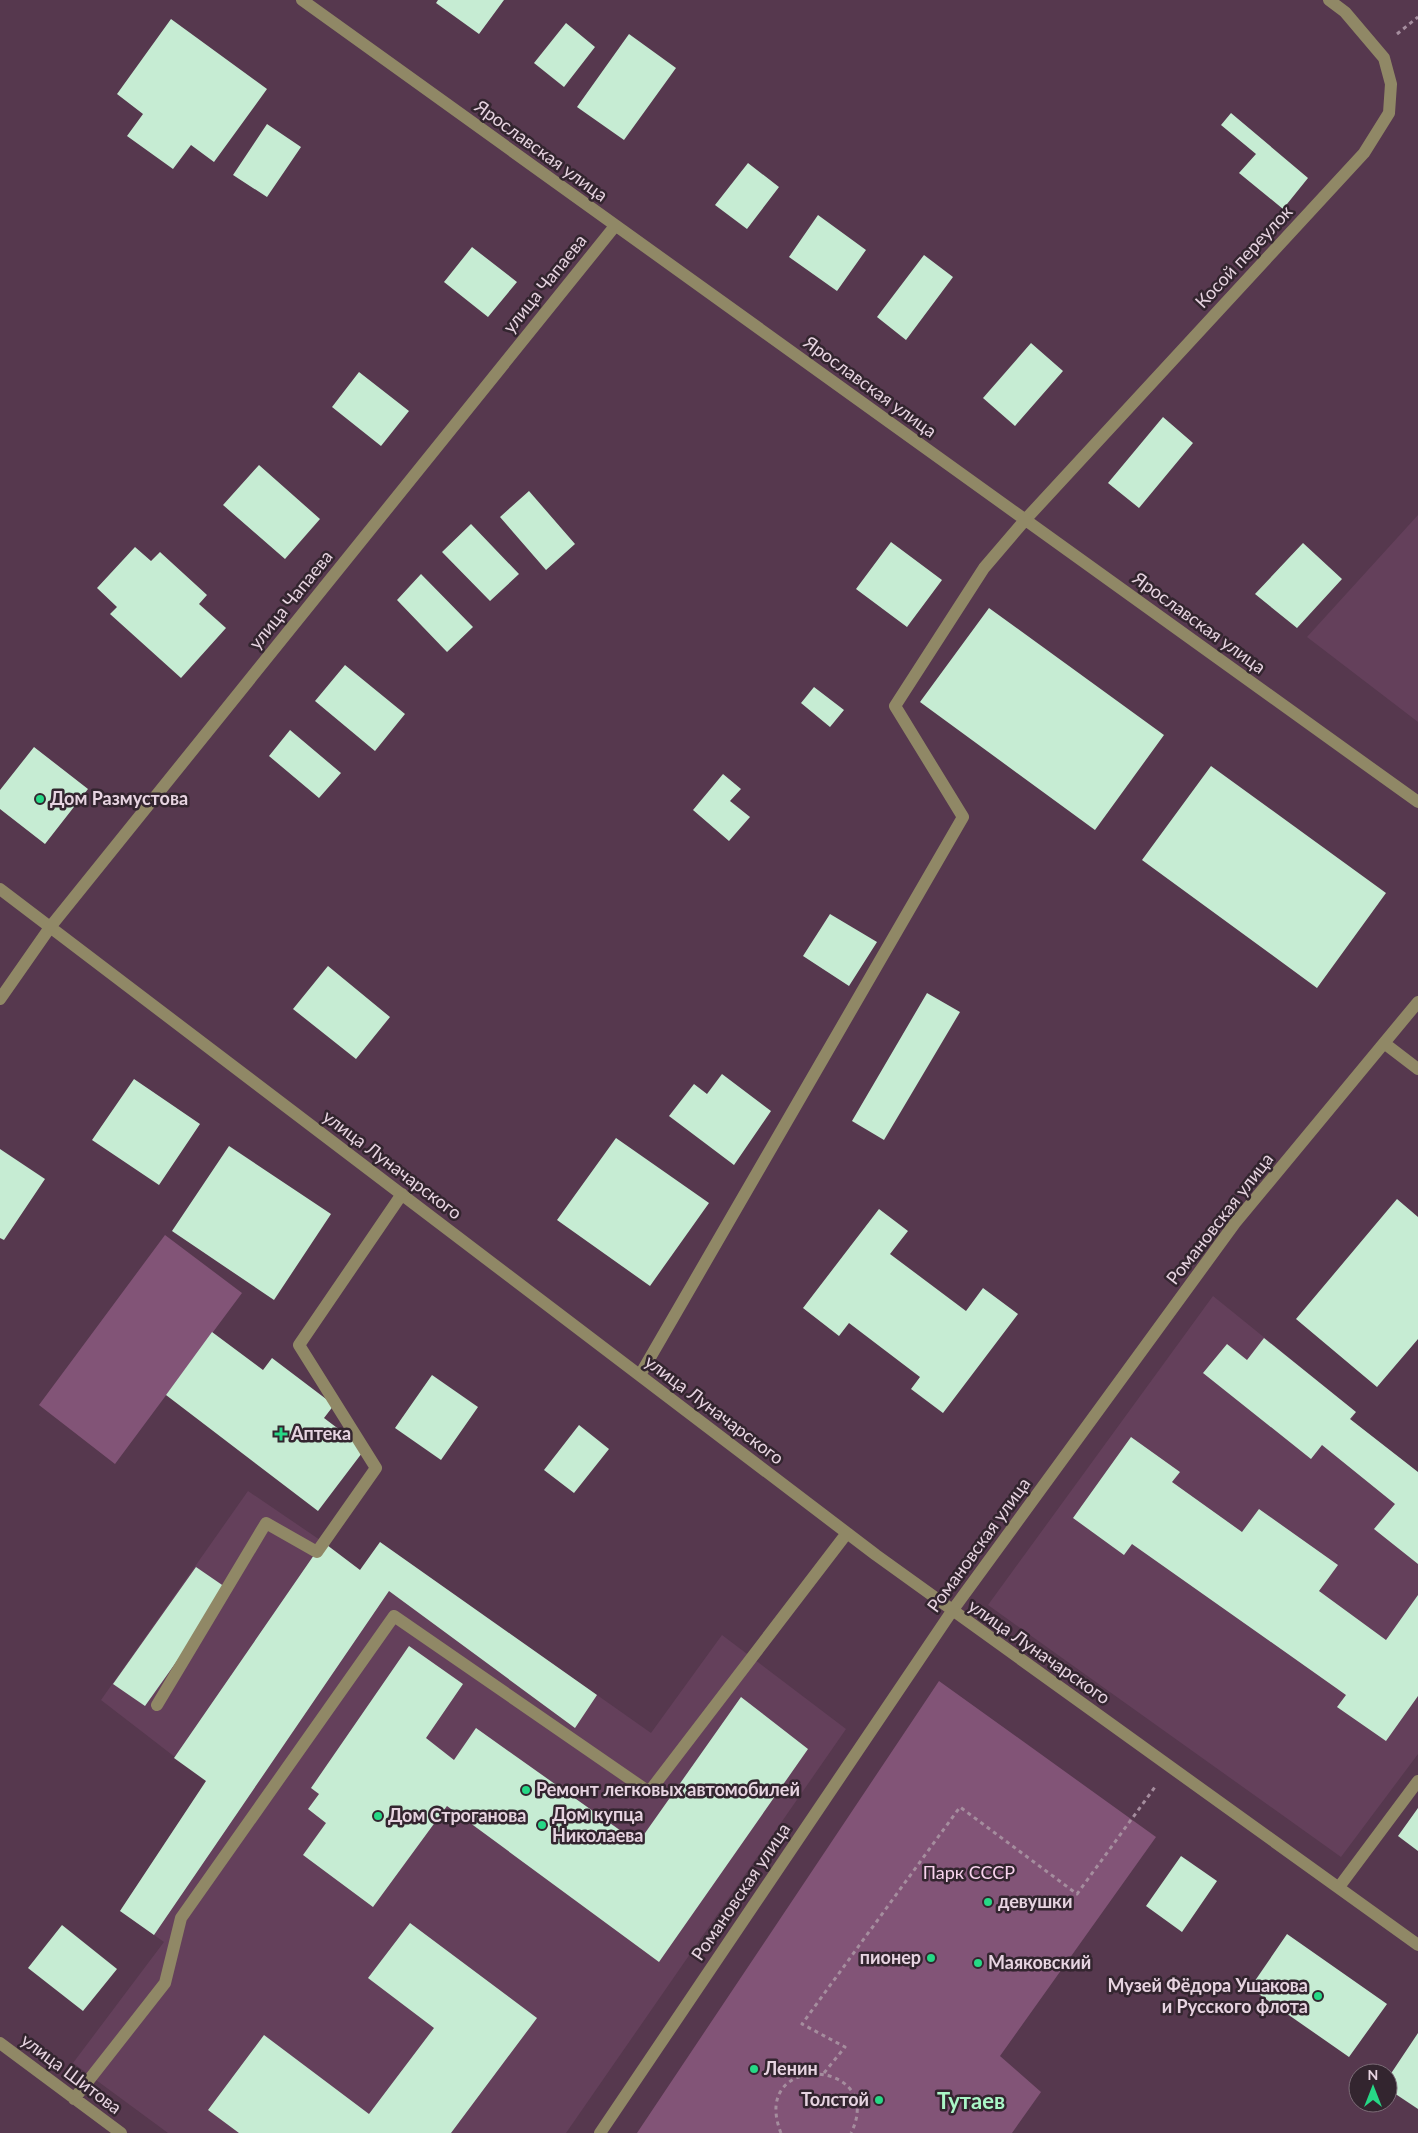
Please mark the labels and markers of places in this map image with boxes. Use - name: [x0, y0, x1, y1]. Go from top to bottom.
- place label: Дом Размустова: [50, 787, 188, 809]
- marker: Дом Размустова: [34, 793, 46, 805]
- place label: Аптека: [290, 1422, 351, 1444]
- marker: Аптека: [275, 1428, 287, 1440]
- place label: Ремонт легковых автомобилей: [536, 1778, 800, 1800]
- marker: Ремонт легковых автомобилей: [520, 1784, 532, 1796]
- place label: Дом купца Николаева: [552, 1803, 644, 1846]
- place label: Дом Строганова: [388, 1804, 526, 1826]
- marker: Дом Строганова: [372, 1810, 384, 1822]
- marker: Дом купца Николаева: [536, 1819, 548, 1831]
- place label: девушки: [998, 1890, 1072, 1912]
- marker: девушки: [982, 1896, 994, 1908]
- place label: пионер: [860, 1946, 921, 1968]
- place label: Маяковский: [988, 1951, 1091, 1973]
- marker: пионер: [925, 1952, 937, 1964]
- marker: Маяковский: [972, 1957, 984, 1969]
- place label: Музей Фёдора Ушакова и Русского флота: [1108, 1974, 1308, 2017]
- marker: Музей Фёдора Ушакова и Русского флота: [1312, 1990, 1324, 2002]
- place label: Ленин: [763, 2057, 818, 2079]
- marker: Ленин: [748, 2063, 760, 2075]
- place label: Толстой: [801, 2088, 869, 2110]
- marker: Толстой: [873, 2094, 885, 2106]

